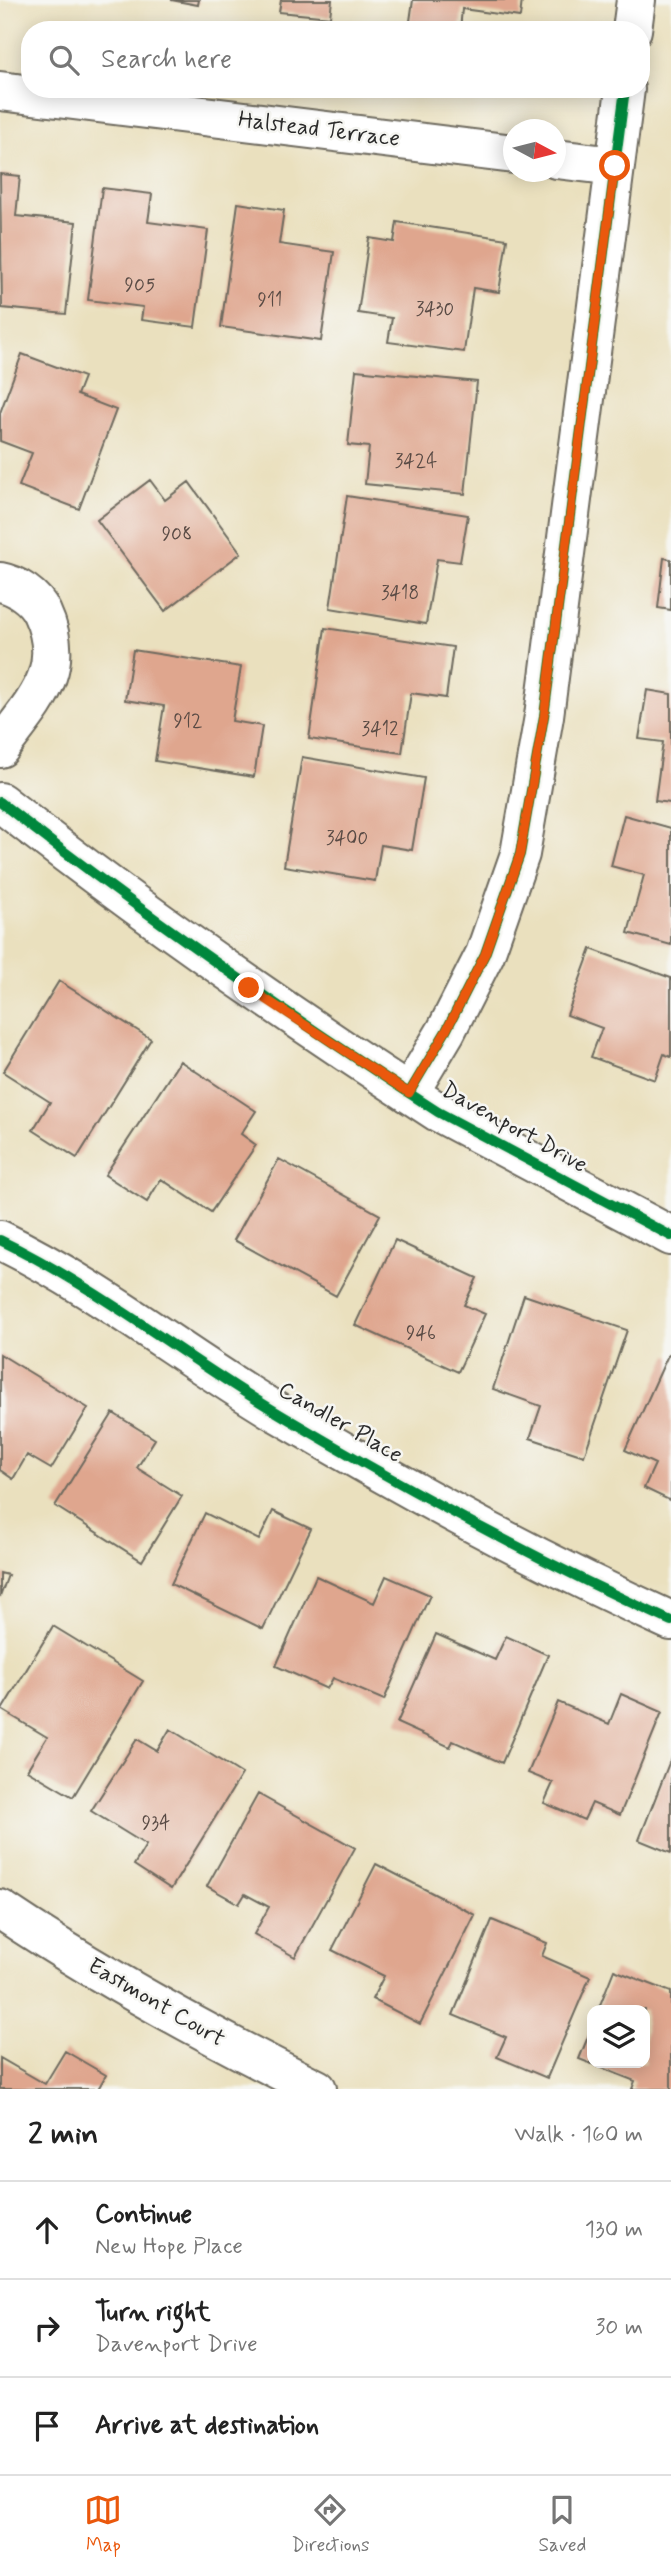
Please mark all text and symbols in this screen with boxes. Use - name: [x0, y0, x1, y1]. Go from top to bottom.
- search box: [21, 21, 650, 98]
- icon: search: [45, 41, 83, 79]
- text: Search here: [101, 43, 232, 77]
- street label: Halstead Terrace: [236, 105, 402, 155]
- north arrow: [503, 119, 566, 182]
- route start: [599, 150, 630, 181]
- house number: 905: [125, 273, 155, 298]
- house number: 911: [258, 288, 282, 313]
- house number: 3430: [416, 297, 454, 322]
- house number: 3424: [395, 449, 437, 474]
- house number: 908: [162, 522, 192, 547]
- house number: 3418: [381, 581, 419, 606]
- house number: 912: [174, 709, 202, 734]
- house number: 3412: [362, 717, 398, 742]
- house number: 3400: [326, 826, 368, 851]
- route end: [233, 972, 264, 1003]
- street label: Davenport Drive: [436, 1075, 592, 1181]
- house number: 946: [406, 1321, 436, 1346]
- street label: Candler Place: [272, 1375, 408, 1471]
- house number: 934: [142, 1811, 170, 1836]
- street label: Eastmont Court: [82, 1952, 230, 2054]
- map controls: [587, 2005, 650, 2068]
- button: layers: [587, 2005, 650, 2068]
- text: 2 min: [28, 2115, 98, 2154]
- text: Walk · 160 m: [514, 2120, 643, 2150]
- text: Continue: [95, 2198, 192, 2232]
- icon: ahead: [28, 2211, 66, 2249]
- text: 130 m: [585, 2215, 643, 2245]
- text: New Hope Place: [95, 2232, 243, 2262]
- text: Turn right: [95, 2296, 211, 2330]
- icon: right: [28, 2309, 66, 2347]
- text: 30 m: [595, 2313, 643, 2343]
- text: Davenport Drive: [95, 2330, 258, 2360]
- icon: arrive: [28, 2407, 66, 2445]
- text: Arrive at destination: [95, 2409, 319, 2443]
- tab: Map: [84, 2491, 122, 2558]
- tab: Directions: [291, 2491, 370, 2558]
- tab: Saved: [538, 2491, 586, 2558]

